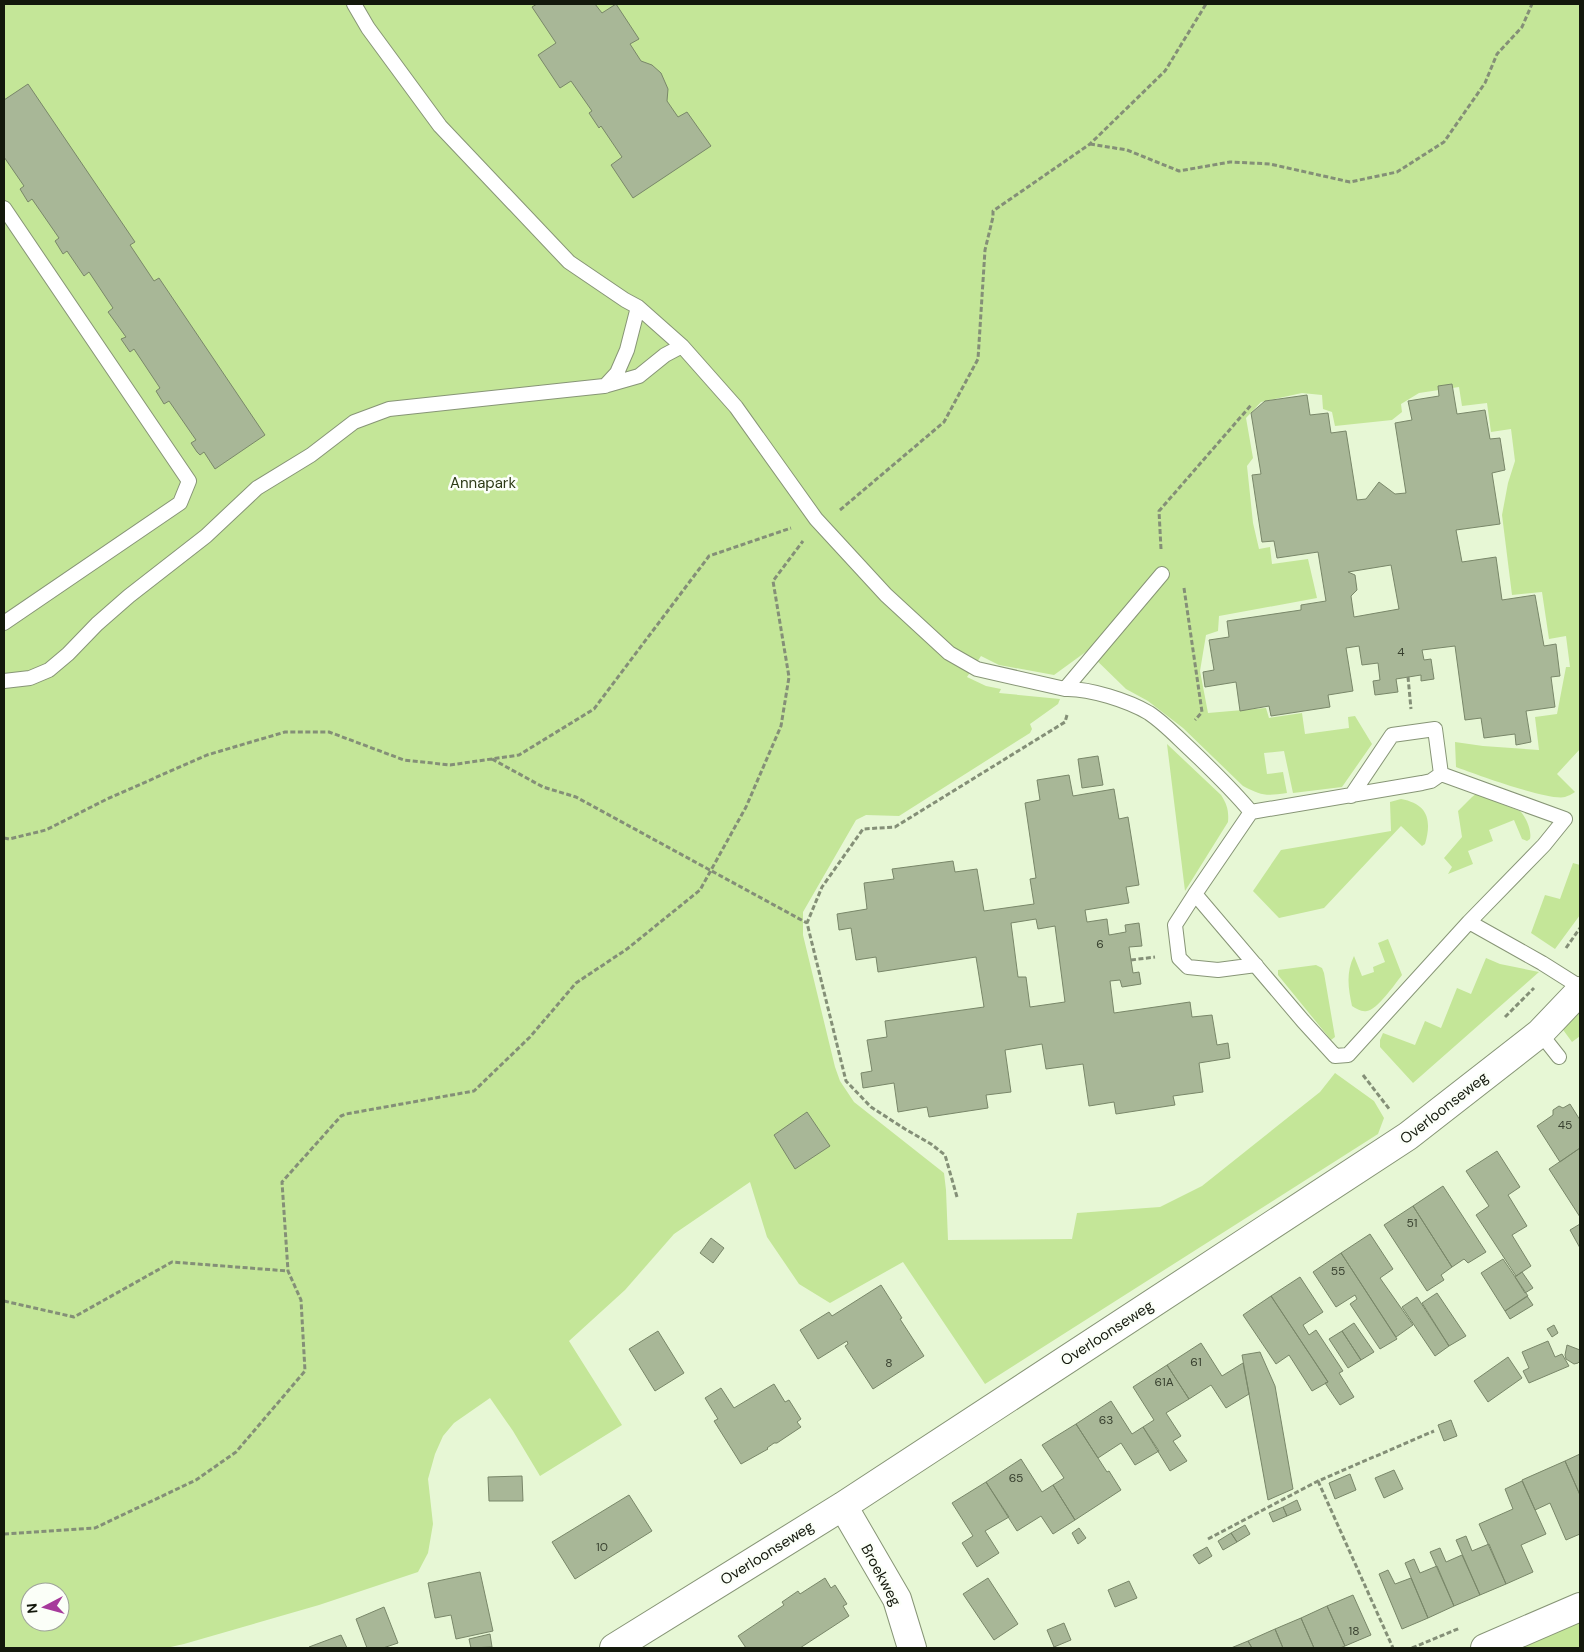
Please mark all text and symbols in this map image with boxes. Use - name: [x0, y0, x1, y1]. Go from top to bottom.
- park label: Annapark: [450, 473, 516, 493]
- house number: 4: [1397, 644, 1405, 660]
- house number: 6: [1096, 936, 1104, 952]
- street label: Overloonseweg: [1396, 1067, 1492, 1149]
- house number: 45: [1558, 1117, 1572, 1133]
- house number: 51: [1406, 1215, 1418, 1231]
- house number: 55: [1331, 1263, 1345, 1279]
- street label: Overloonseweg: [1057, 1296, 1157, 1370]
- house number: 61: [1190, 1354, 1202, 1370]
- house number: 8: [885, 1355, 893, 1371]
- house number: 61A: [1154, 1374, 1174, 1390]
- house number: 63: [1099, 1412, 1113, 1428]
- house number: 65: [1009, 1470, 1023, 1486]
- street label: Overloonseweg: [716, 1516, 818, 1590]
- house number: 10: [596, 1539, 608, 1555]
- street label: Broekweg: [856, 1541, 906, 1609]
- north arrow: [20, 1582, 70, 1632]
- text: N: [23, 1602, 42, 1614]
- house number: 18: [1348, 1623, 1360, 1639]

